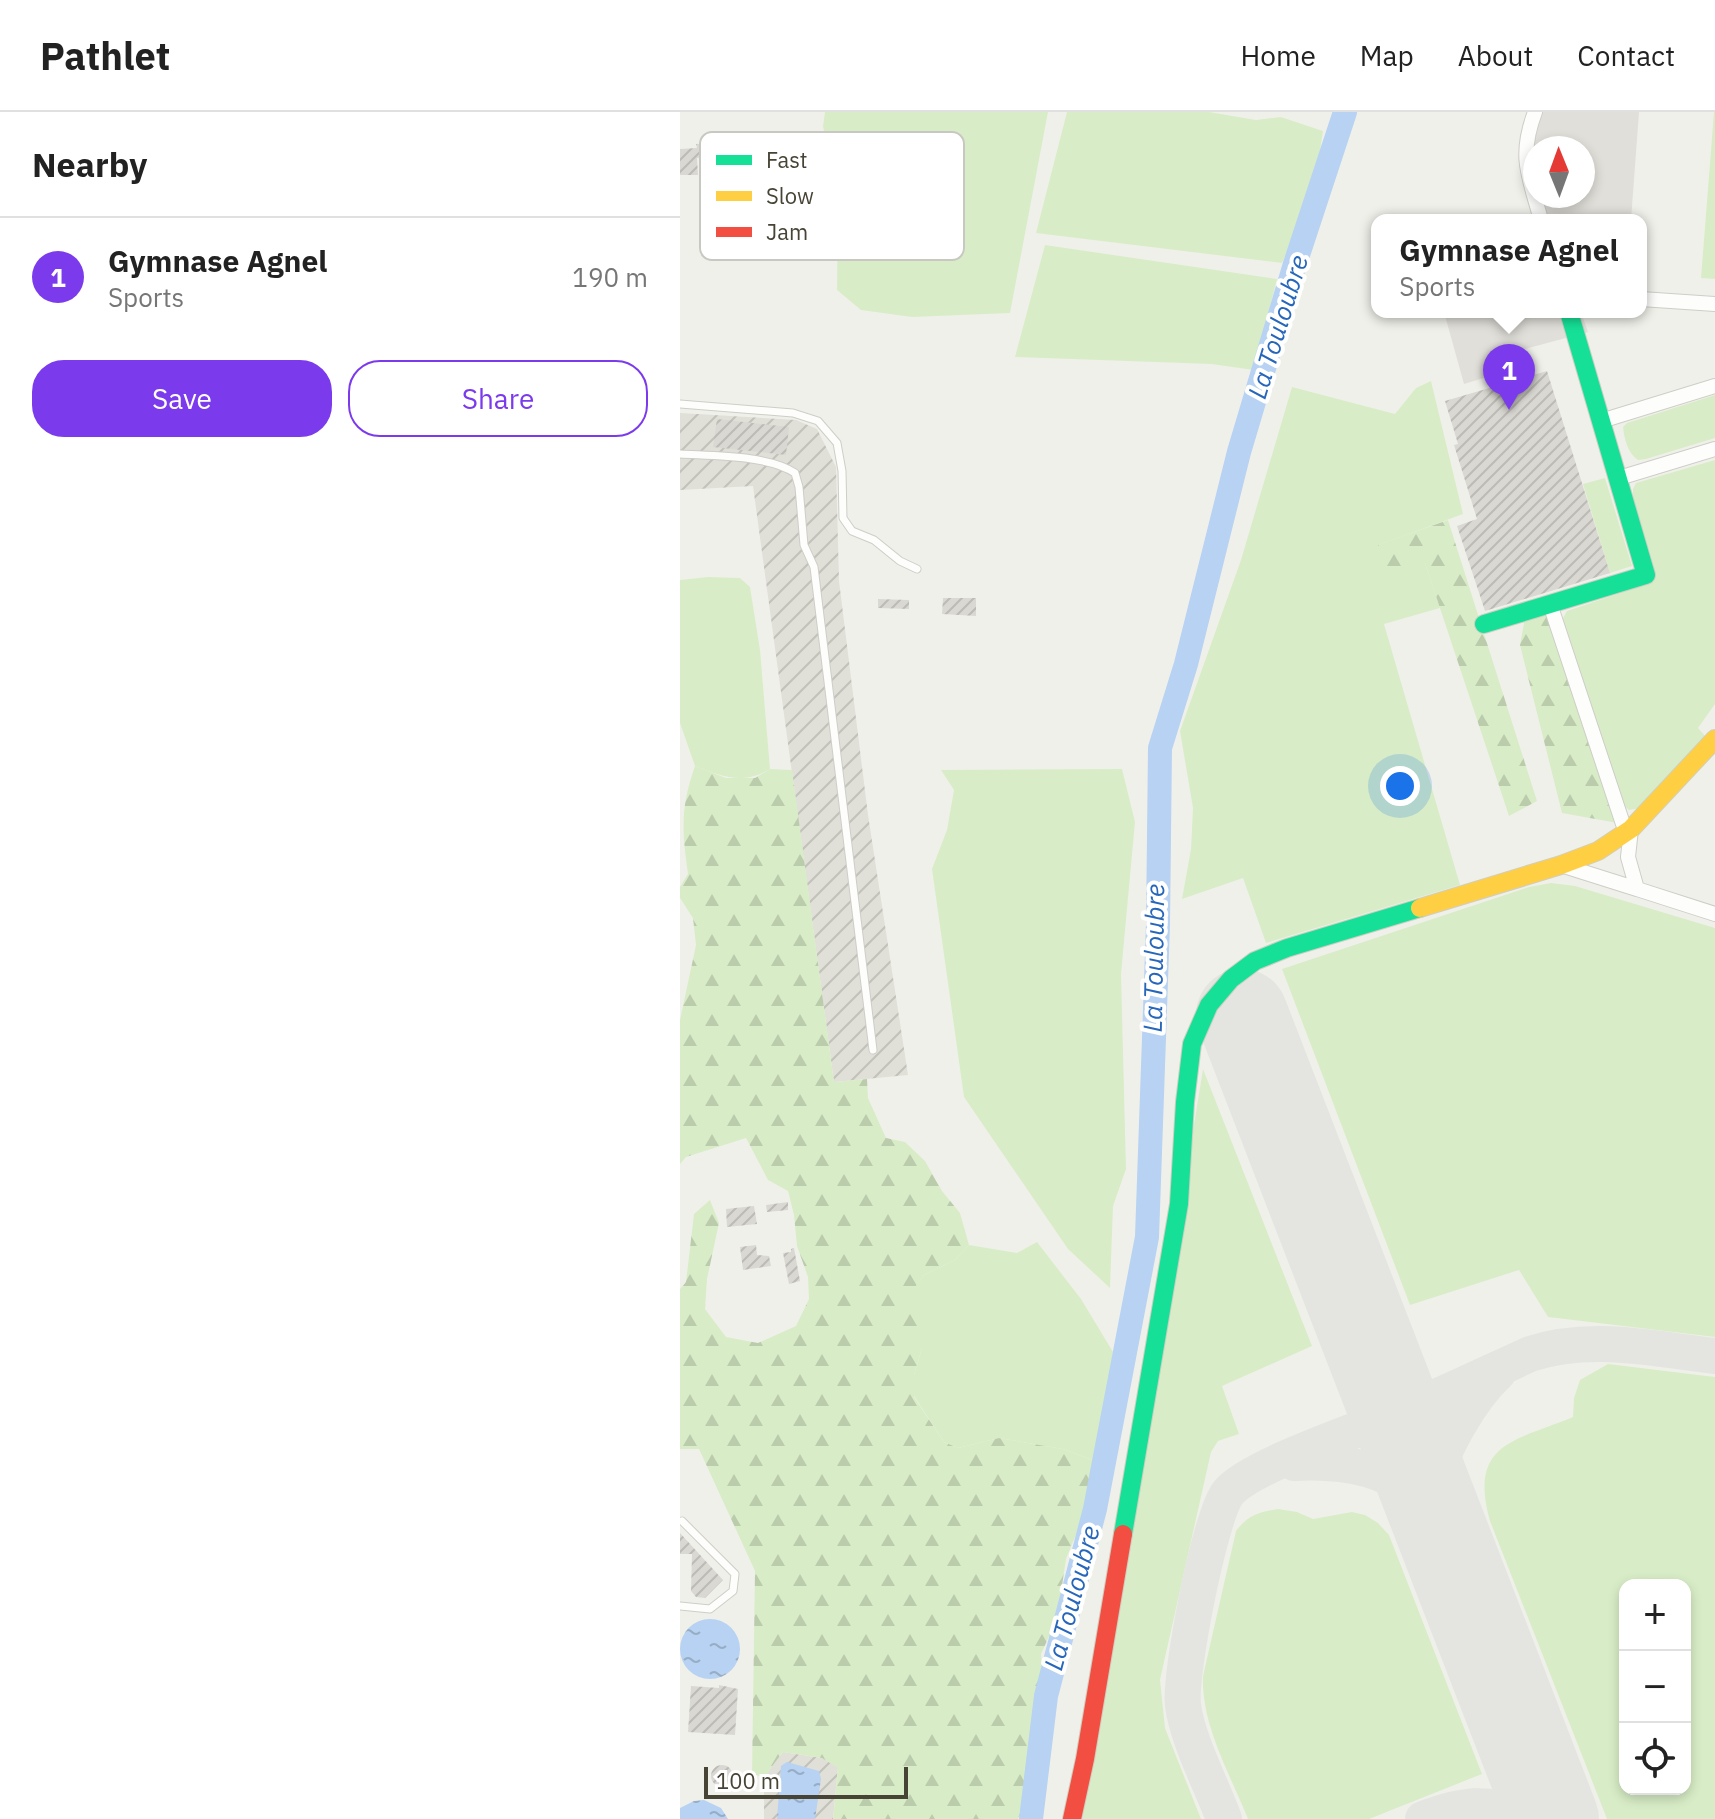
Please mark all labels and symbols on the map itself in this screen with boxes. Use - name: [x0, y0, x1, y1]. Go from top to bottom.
- legend: [700, 132, 964, 260]
- north arrow: [1523, 136, 1595, 208]
- text: Fast: [766, 145, 807, 174]
- text: Slow: [766, 181, 814, 210]
- text: Jam: [766, 217, 808, 246]
- water label: La Touloubre: [1239, 251, 1315, 403]
- pin: 1: [1483, 344, 1535, 410]
- your location: [1380, 766, 1420, 806]
- water label: La Touloubre: [1135, 883, 1171, 1033]
- water label: La Touloubre: [1035, 1522, 1107, 1674]
- scale bar: [704, 1763, 908, 1799]

